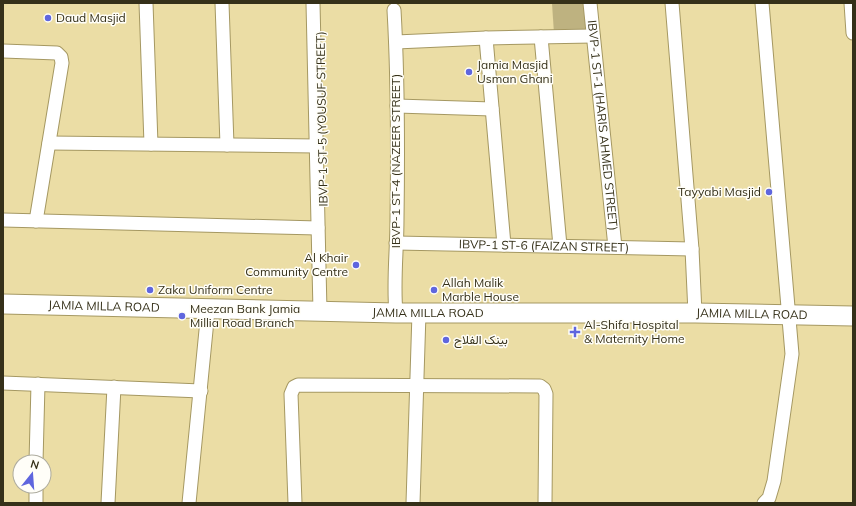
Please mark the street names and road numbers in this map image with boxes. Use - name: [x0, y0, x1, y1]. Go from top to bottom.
- street label: IBVP-1 ST-1 (HARIS AHMED STREET): [585, 19, 621, 231]
- street label: IBVP-1 ST-5 (YOUSUF STREET): [312, 31, 331, 207]
- street label: IBVP-1 ST-4 (NAZEER STREET): [388, 74, 403, 248]
- street label: IBVP-1 ST-6 (FAIZAN STREET): [459, 236, 629, 255]
- street label: JAMIA MILLA ROAD: [48, 297, 160, 315]
- street label: JAMIA MILLA ROAD: [372, 304, 484, 320]
- street label: JAMIA MILLA ROAD: [696, 305, 808, 322]

